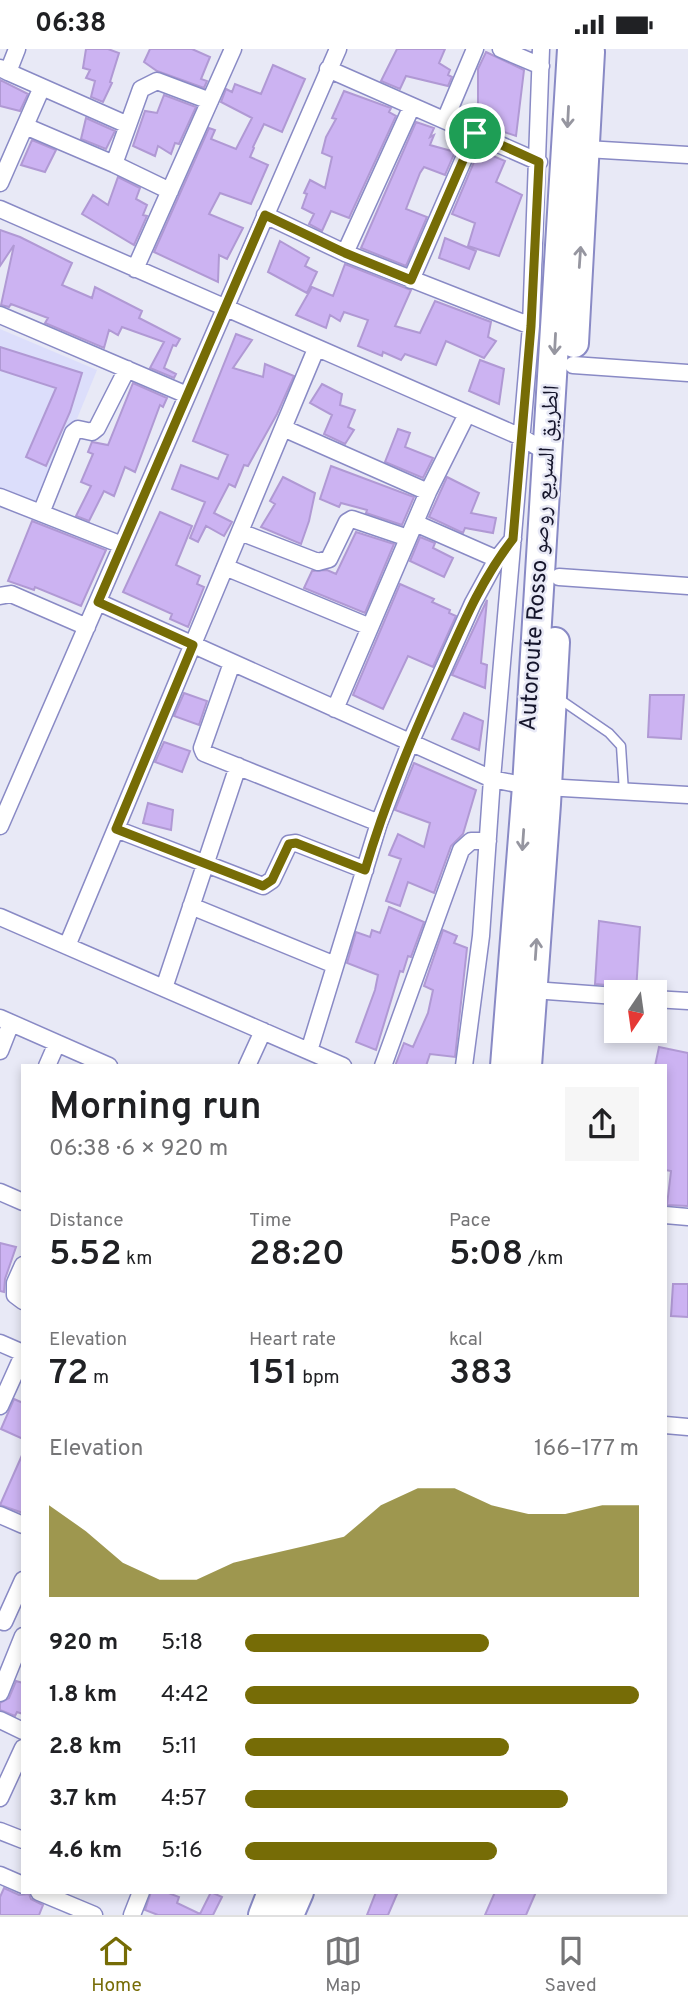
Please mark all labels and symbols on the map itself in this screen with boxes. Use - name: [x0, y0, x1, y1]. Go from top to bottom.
- pin: [445, 103, 505, 163]
- one-way arrow: [561, 105, 574, 128]
- one-way arrow: [573, 246, 586, 269]
- one-way arrow: [548, 332, 561, 355]
- street label: Autoroute Rosso الطريق السريع روصو: [514, 384, 568, 732]
- one-way arrow: [516, 828, 529, 851]
- one-way arrow: [530, 938, 543, 961]
- north arrow: [604, 980, 667, 1043]

